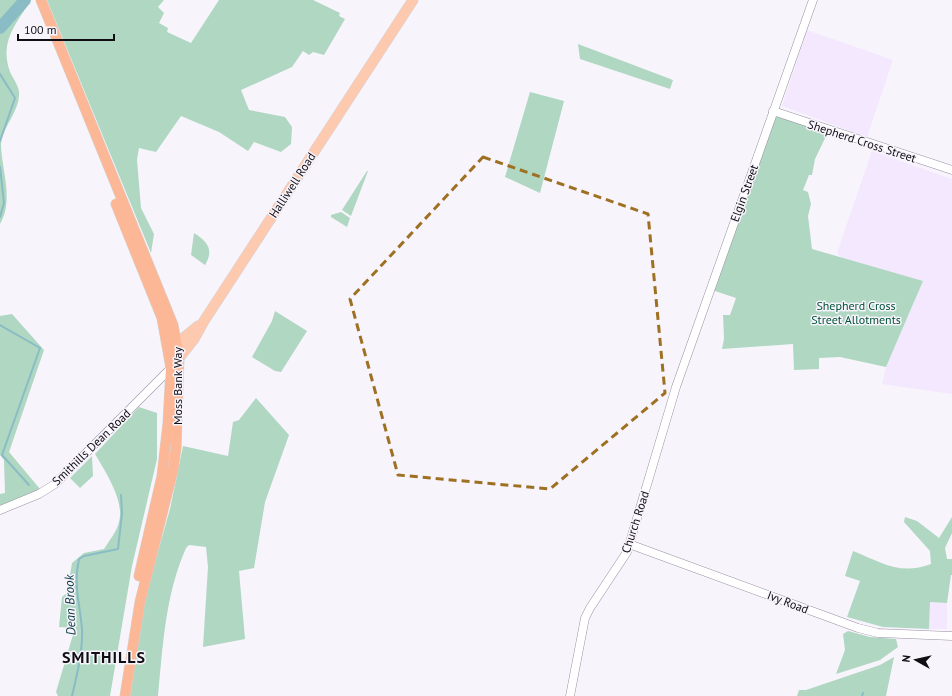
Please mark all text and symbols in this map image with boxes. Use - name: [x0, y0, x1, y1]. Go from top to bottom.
- scale bar: [18, 16, 114, 42]
- text: 100 m: [24, 22, 57, 37]
- street label: Shepherd Cross Street: [806, 116, 918, 166]
- street label: Halliwell Road: [265, 150, 319, 220]
- street label: Elgin Street: [727, 162, 761, 224]
- park label: Shepherd Cross Street Allotments: [811, 298, 901, 327]
- street label: Moss Bank Way: [170, 347, 185, 425]
- street label: Smithills Dean Road: [49, 406, 133, 488]
- street label: Church Road: [618, 489, 652, 555]
- water label: Dean Brook: [60, 573, 80, 636]
- street label: Ivy Road: [765, 587, 811, 617]
- north arrow: [896, 640, 936, 680]
- district label: SMITHILLS: [62, 647, 146, 667]
- text: N: [899, 654, 914, 663]

